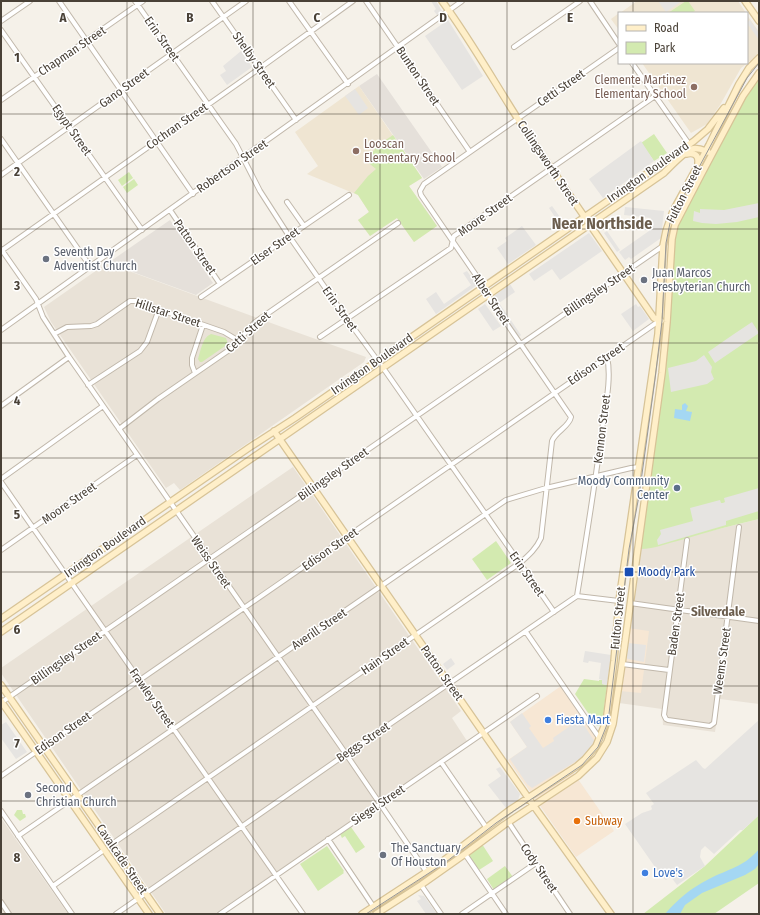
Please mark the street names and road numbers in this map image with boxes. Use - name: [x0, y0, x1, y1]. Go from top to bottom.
- street label: Erin Street: [142, 14, 183, 64]
- street label: Chapman Street: [36, 23, 108, 79]
- street label: Shelby Street: [230, 29, 279, 91]
- street label: Bunton Street: [393, 44, 443, 108]
- street label: Gano Street: [97, 65, 152, 111]
- street label: Cetti Street: [534, 66, 588, 110]
- street label: Cochran Street: [144, 100, 211, 152]
- street label: Egypt Street: [49, 102, 95, 158]
- street label: Collingsworth Street: [514, 118, 582, 208]
- street label: Robertson Street: [194, 136, 270, 196]
- street label: Irvington Boulevard: [605, 139, 691, 205]
- street label: Fulton Street: [663, 163, 705, 225]
- street label: Moore Street: [455, 191, 515, 239]
- street label: Patton Street: [171, 217, 219, 277]
- street label: Elser Street: [248, 224, 302, 268]
- street label: Billingsley Street: [561, 261, 637, 319]
- street label: Alber Street: [469, 271, 513, 327]
- street label: Erin Street: [320, 284, 361, 334]
- street label: Hillstar Street: [134, 296, 203, 330]
- street label: Cetti Street: [223, 308, 273, 356]
- street label: Irvington Boulevard: [329, 331, 415, 397]
- street label: Edison Street: [565, 340, 627, 388]
- street label: Kennon Street: [591, 393, 613, 464]
- street label: Billingsley Street: [295, 445, 371, 503]
- street label: Moore Street: [39, 479, 99, 527]
- street label: Irvington Boulevard: [62, 514, 148, 580]
- street label: Edison Street: [299, 525, 361, 573]
- street label: Weiss Street: [188, 533, 234, 591]
- street label: Erin Street: [507, 549, 548, 599]
- street label: Fulton Street: [608, 586, 628, 650]
- street label: Baden Street: [665, 592, 687, 656]
- street label: Averill Street: [289, 605, 349, 653]
- street label: Weems Street: [710, 627, 734, 695]
- street label: Billingsley Street: [28, 629, 104, 687]
- street label: Hain Street: [359, 635, 412, 677]
- street label: Patton Street: [418, 643, 466, 703]
- street label: Frawley Street: [126, 666, 178, 730]
- street label: Edison Street: [32, 709, 94, 757]
- street label: Beggs Street: [334, 719, 392, 765]
- street label: Siegel Street: [348, 782, 408, 828]
- street label: Cavalcade Street: [93, 821, 151, 897]
- street label: Cody Street: [517, 841, 561, 895]

